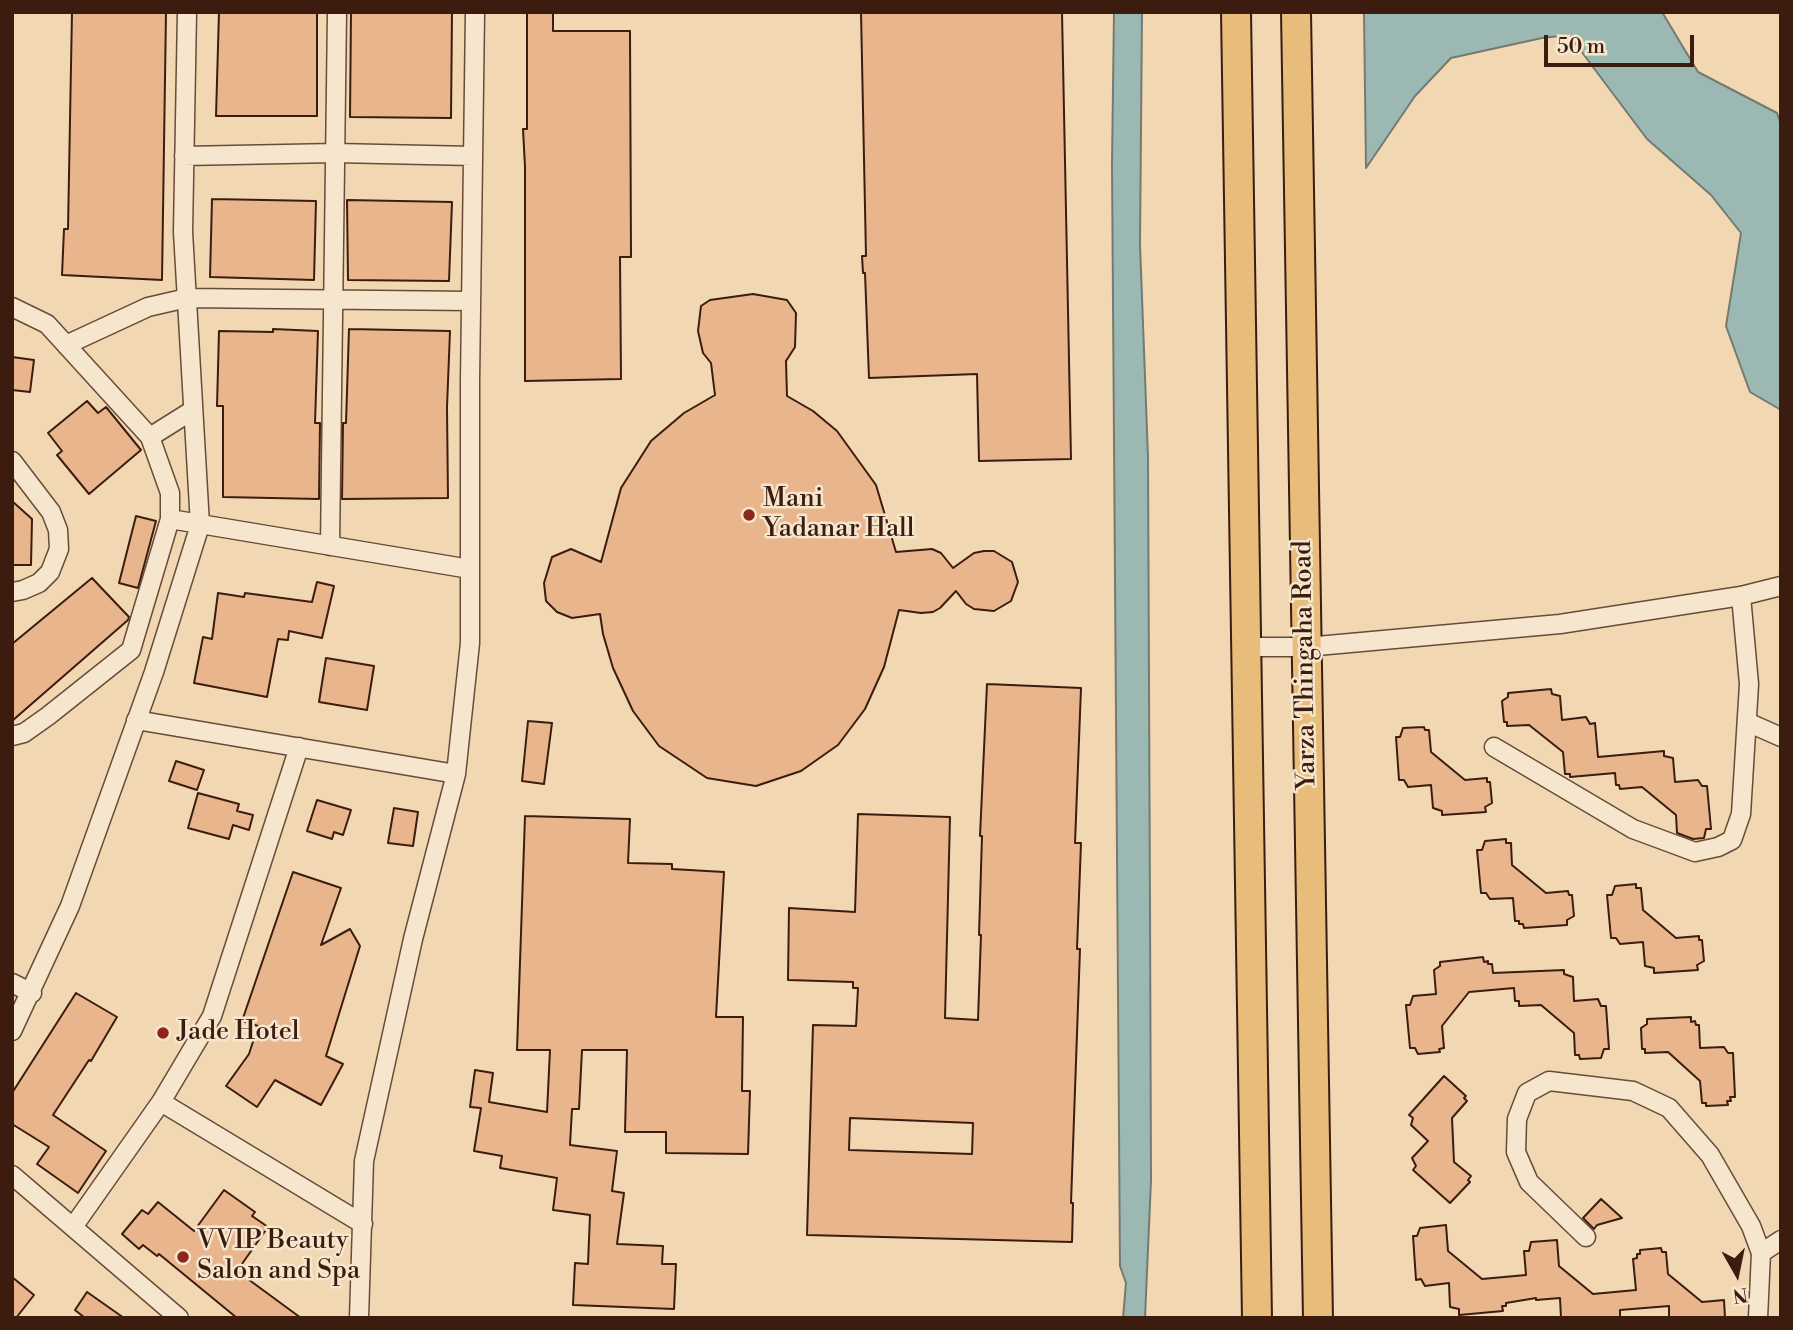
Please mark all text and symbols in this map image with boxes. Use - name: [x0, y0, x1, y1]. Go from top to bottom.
- scale bar: [1548, 21, 1699, 65]
- text: 50 m: [1557, 34, 1605, 60]
- place label: Mani Yadanar Hall: [763, 484, 914, 546]
- marker: Mani Yadanar Hall: [741, 507, 757, 523]
- street label: Yarza Thingaha Road: [1288, 540, 1324, 790]
- place label: Jade Hotel: [177, 1017, 299, 1049]
- marker: Jade Hotel: [155, 1025, 171, 1041]
- place label: VVIP Beauty Salon and Spa: [197, 1226, 360, 1288]
- north arrow: [1702, 1239, 1772, 1309]
- marker: VVIP Beauty Salon and Spa: [175, 1249, 191, 1265]
- text: N: [1731, 1282, 1750, 1308]

